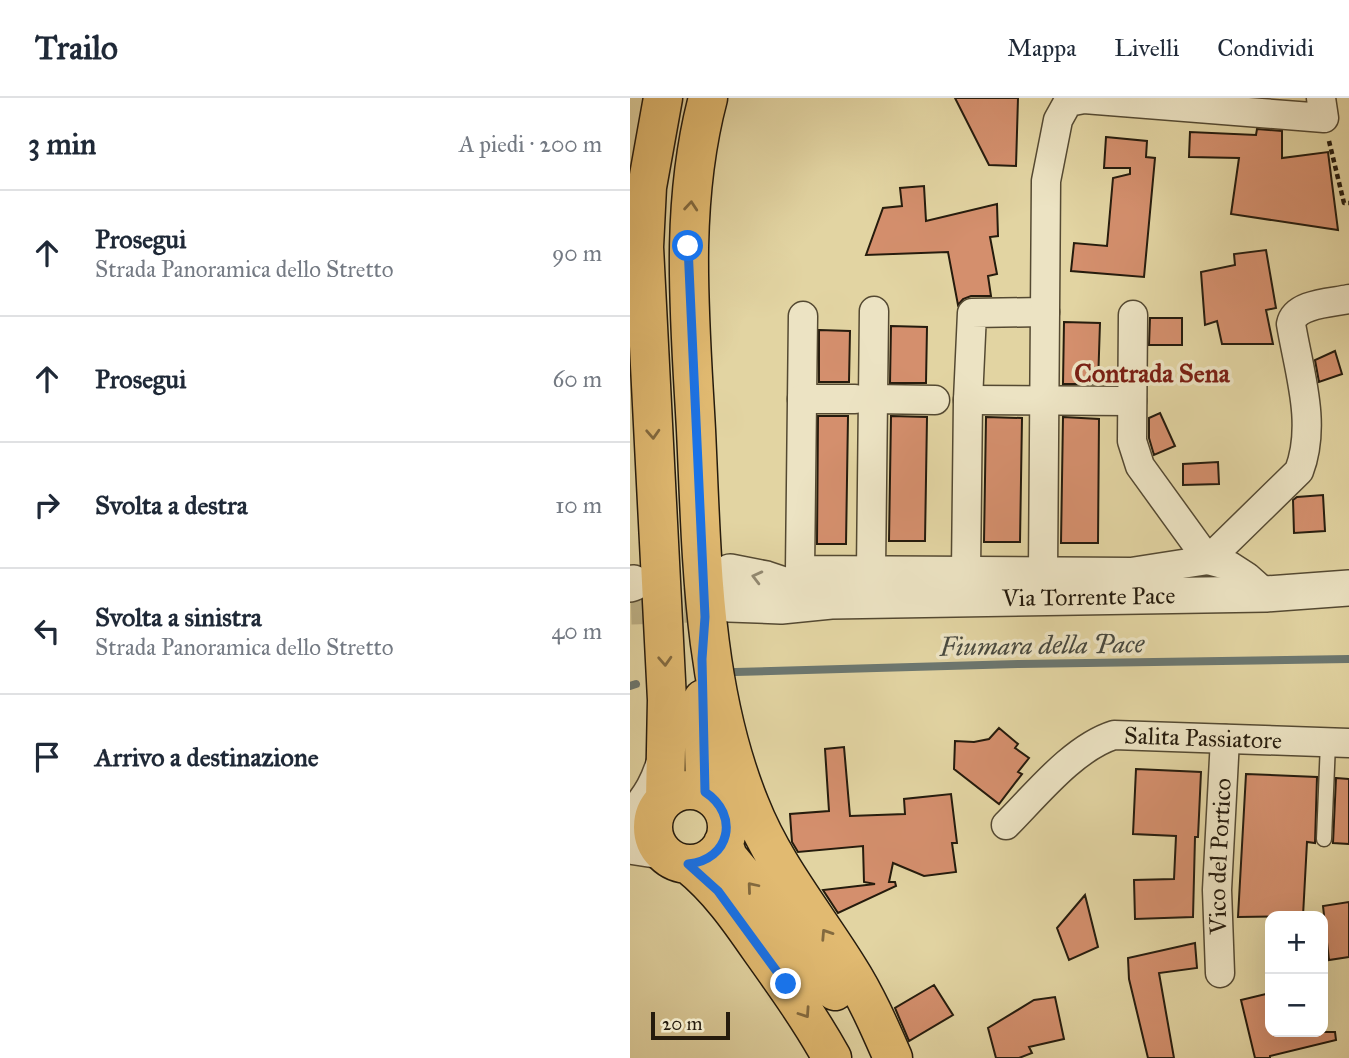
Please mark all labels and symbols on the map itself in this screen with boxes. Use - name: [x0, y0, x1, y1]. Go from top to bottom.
- one-way arrow: [683, 200, 698, 212]
- route start: [672, 230, 703, 261]
- district label: Contrada Sena: [1074, 357, 1231, 389]
- one-way arrow: [645, 429, 660, 440]
- one-way arrow: [751, 571, 763, 585]
- street label: Via Torrente Pace: [1001, 580, 1176, 613]
- water label: Fiumara della Pace: [938, 627, 1146, 663]
- one-way arrow: [657, 656, 672, 667]
- street label: Salita Passiatore: [1124, 720, 1283, 756]
- street label: Vico del Portico: [1202, 777, 1238, 936]
- one-way arrow: [748, 882, 761, 895]
- one-way arrow: [821, 928, 834, 941]
- route end: [770, 968, 801, 999]
- one-way arrow: [797, 1005, 809, 1018]
- scale bar: [651, 1009, 730, 1041]

